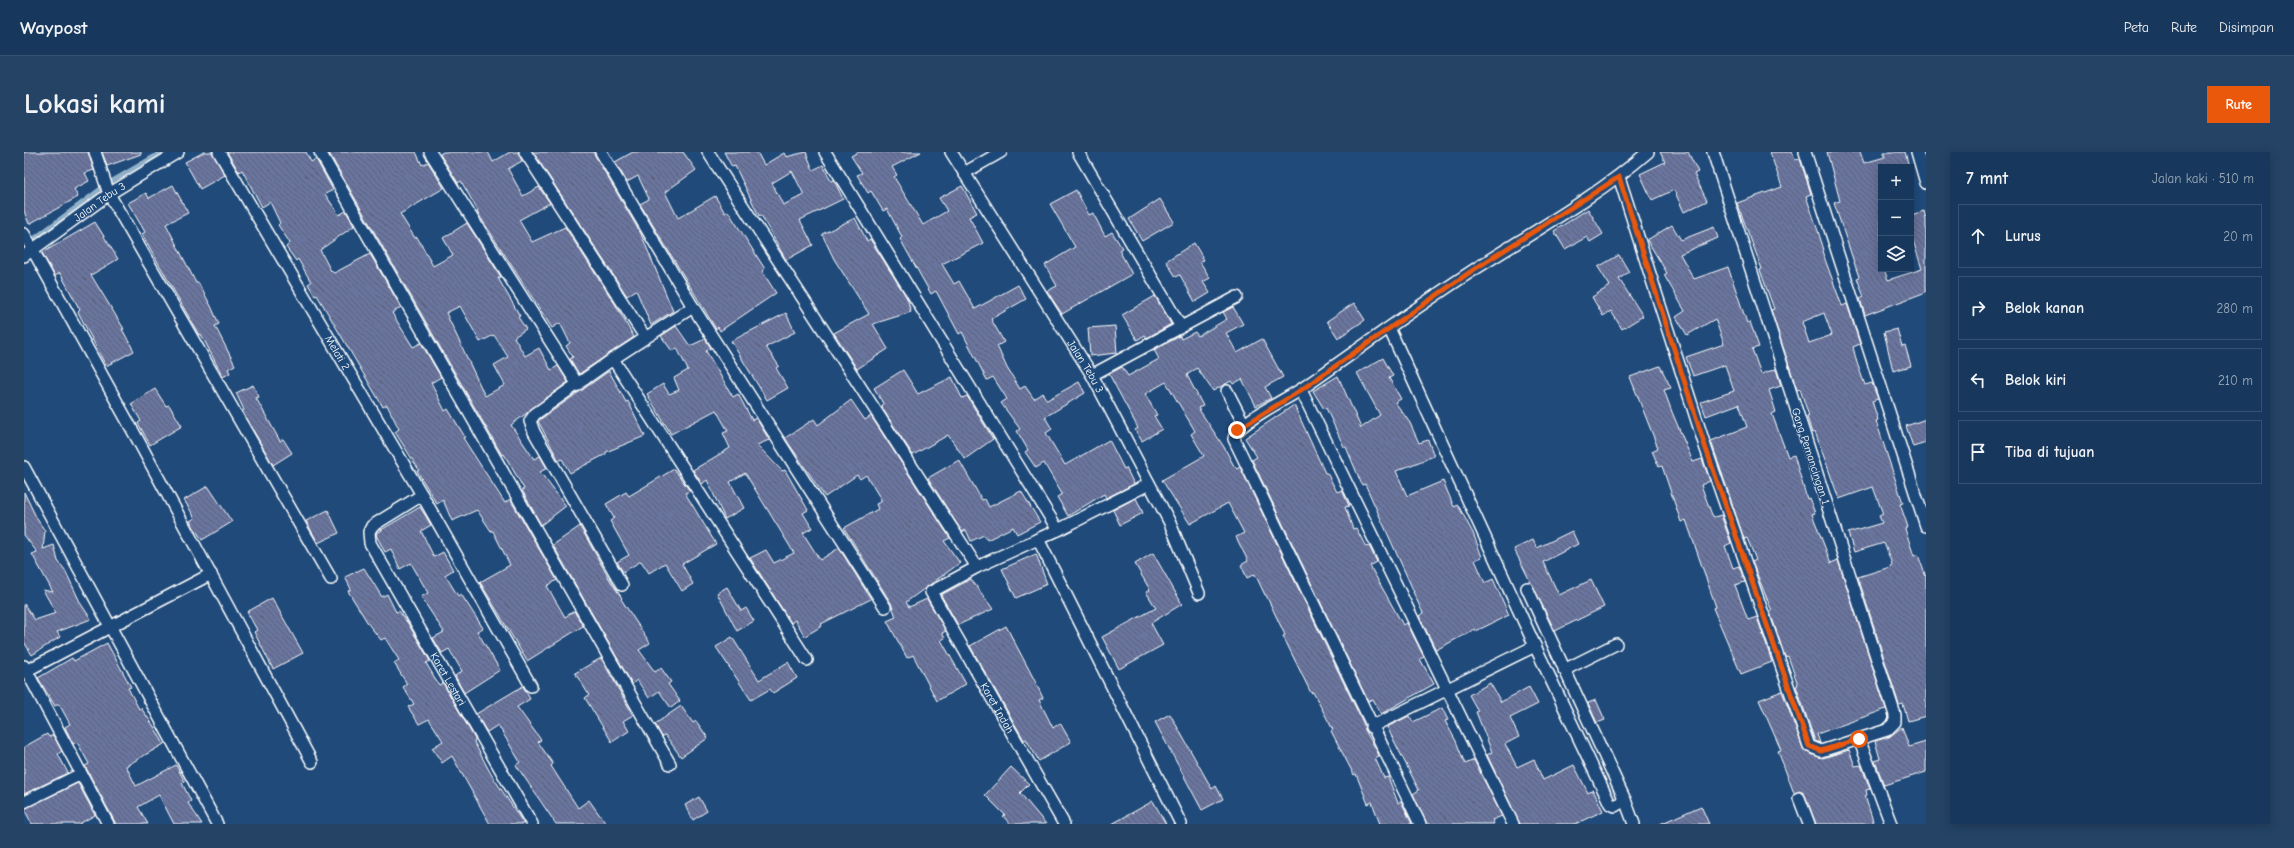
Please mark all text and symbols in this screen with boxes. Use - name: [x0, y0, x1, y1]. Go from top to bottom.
- text: Waypost: [20, 17, 88, 39]
- text: Peta: [2124, 19, 2149, 36]
- text: Rute: [2171, 19, 2197, 36]
- text: Disimpan: [2219, 19, 2274, 36]
- button: Rute: [2207, 86, 2270, 123]
- text: Lokasi kami: [24, 88, 166, 120]
- map controls: [1878, 164, 1914, 272]
- button: +: [1878, 164, 1914, 200]
- text: 7 mnt: [1966, 169, 2008, 188]
- text: Jalan kaki · 510 m: [2152, 171, 2254, 186]
- street label: Jalan Tebu 3: [71, 180, 128, 224]
- button: −: [1878, 200, 1914, 236]
- icon: ahead: [1967, 225, 1989, 247]
- text: Lurus: [2005, 227, 2041, 245]
- text: 20 m: [2223, 229, 2253, 244]
- button: layers: [1878, 236, 1914, 272]
- icon: right: [1967, 297, 1989, 319]
- text: Belok kanan: [2005, 299, 2084, 317]
- text: 280 m: [2216, 301, 2253, 316]
- street label: Melati 2: [322, 333, 353, 373]
- street label: Jalan Tebu 3: [1064, 337, 1106, 395]
- icon: left: [1967, 369, 1989, 391]
- text: Belok kiri: [2005, 371, 2066, 389]
- text: 210 m: [2218, 373, 2253, 388]
- street label: Gang Pemancingan 1: [1789, 406, 1832, 506]
- route end: [1228, 421, 1246, 439]
- icon: arrive: [1967, 441, 1989, 463]
- text: Tiba di tujuan: [2005, 443, 2094, 461]
- street label: Karet Lestari: [427, 650, 468, 708]
- street label: Karet Indah: [977, 680, 1017, 736]
- route start: [1850, 730, 1868, 748]

